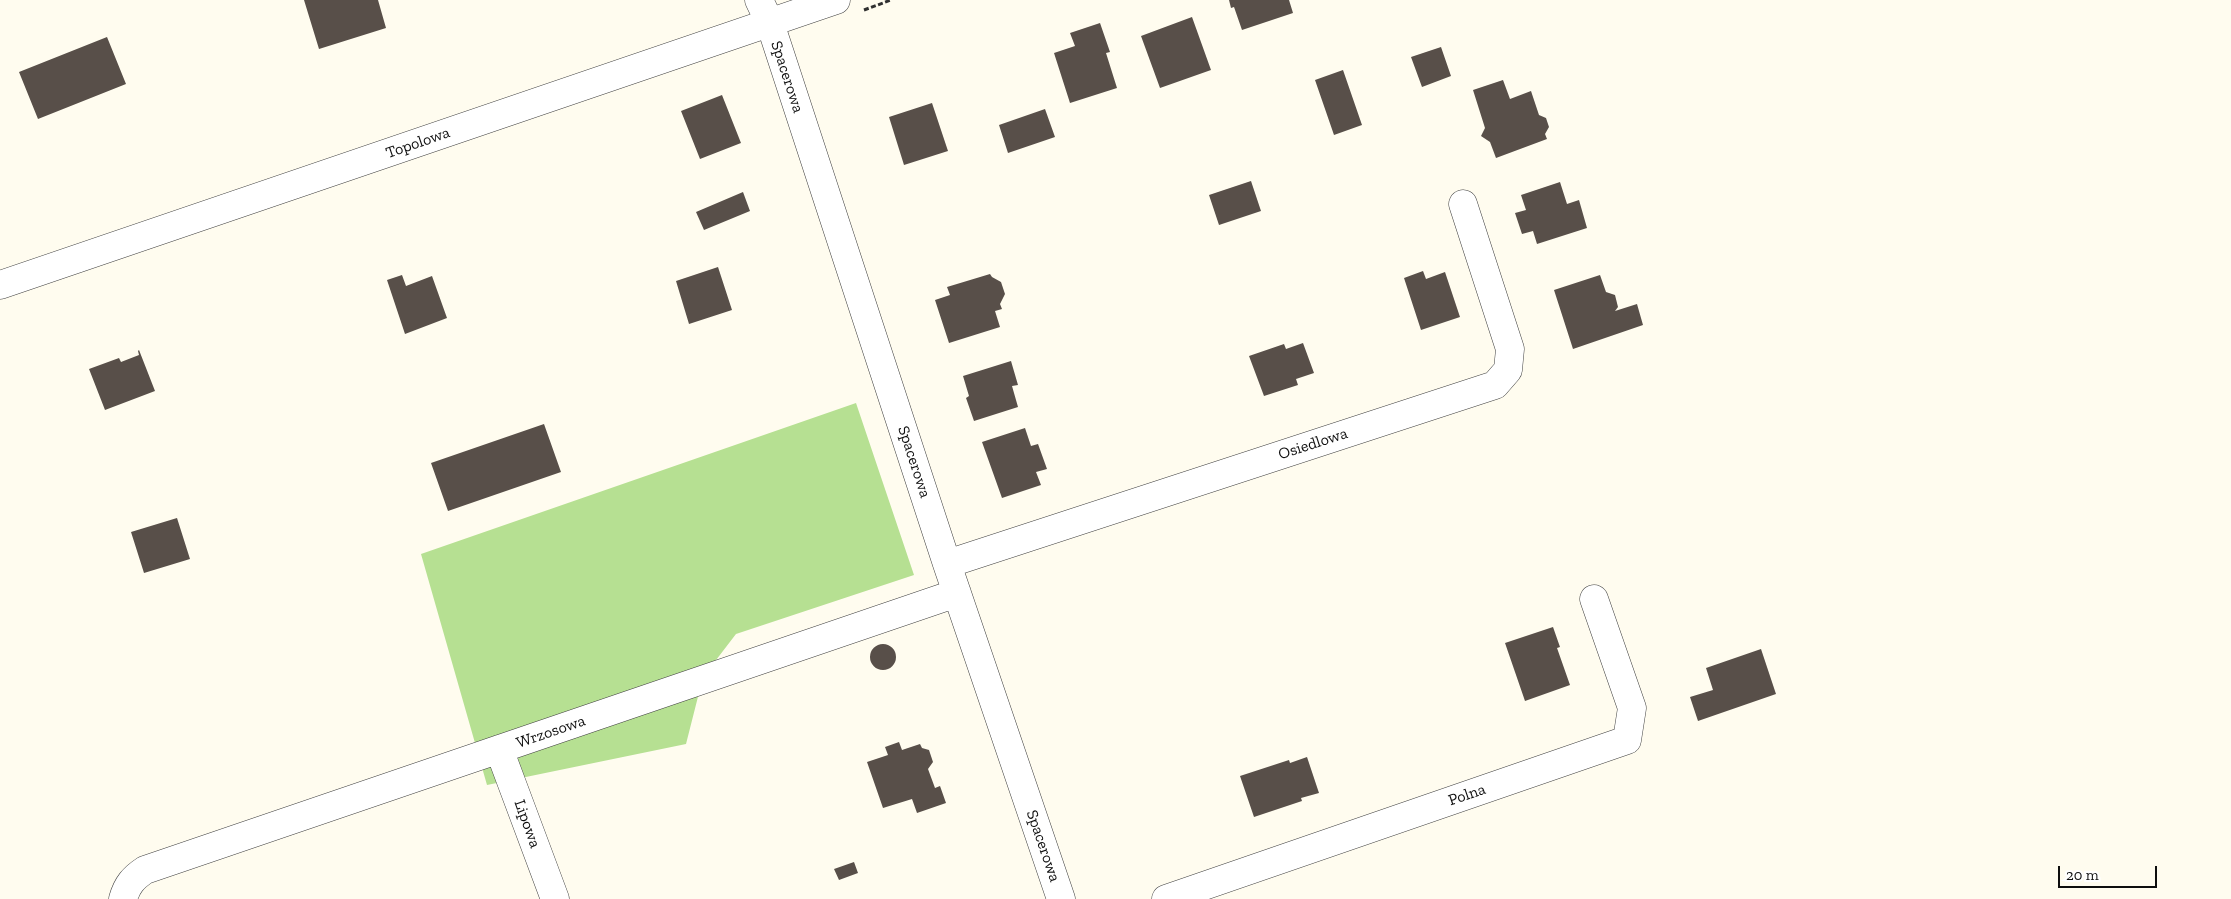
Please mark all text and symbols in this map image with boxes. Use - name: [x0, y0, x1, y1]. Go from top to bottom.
- street label: Spacerowa: [766, 39, 808, 115]
- street label: Topolowa: [383, 123, 453, 163]
- street label: Spacerowa: [893, 424, 935, 500]
- street label: Osiedlowa: [1276, 424, 1350, 464]
- street label: Wrzosowa: [514, 711, 588, 753]
- street label: Polna: [1446, 780, 1488, 810]
- street label: Lipowa: [509, 797, 545, 851]
- street label: Spacerowa: [1022, 808, 1064, 884]
- scale bar: [2061, 856, 2160, 888]
- text: 20 m: [2066, 866, 2099, 884]

